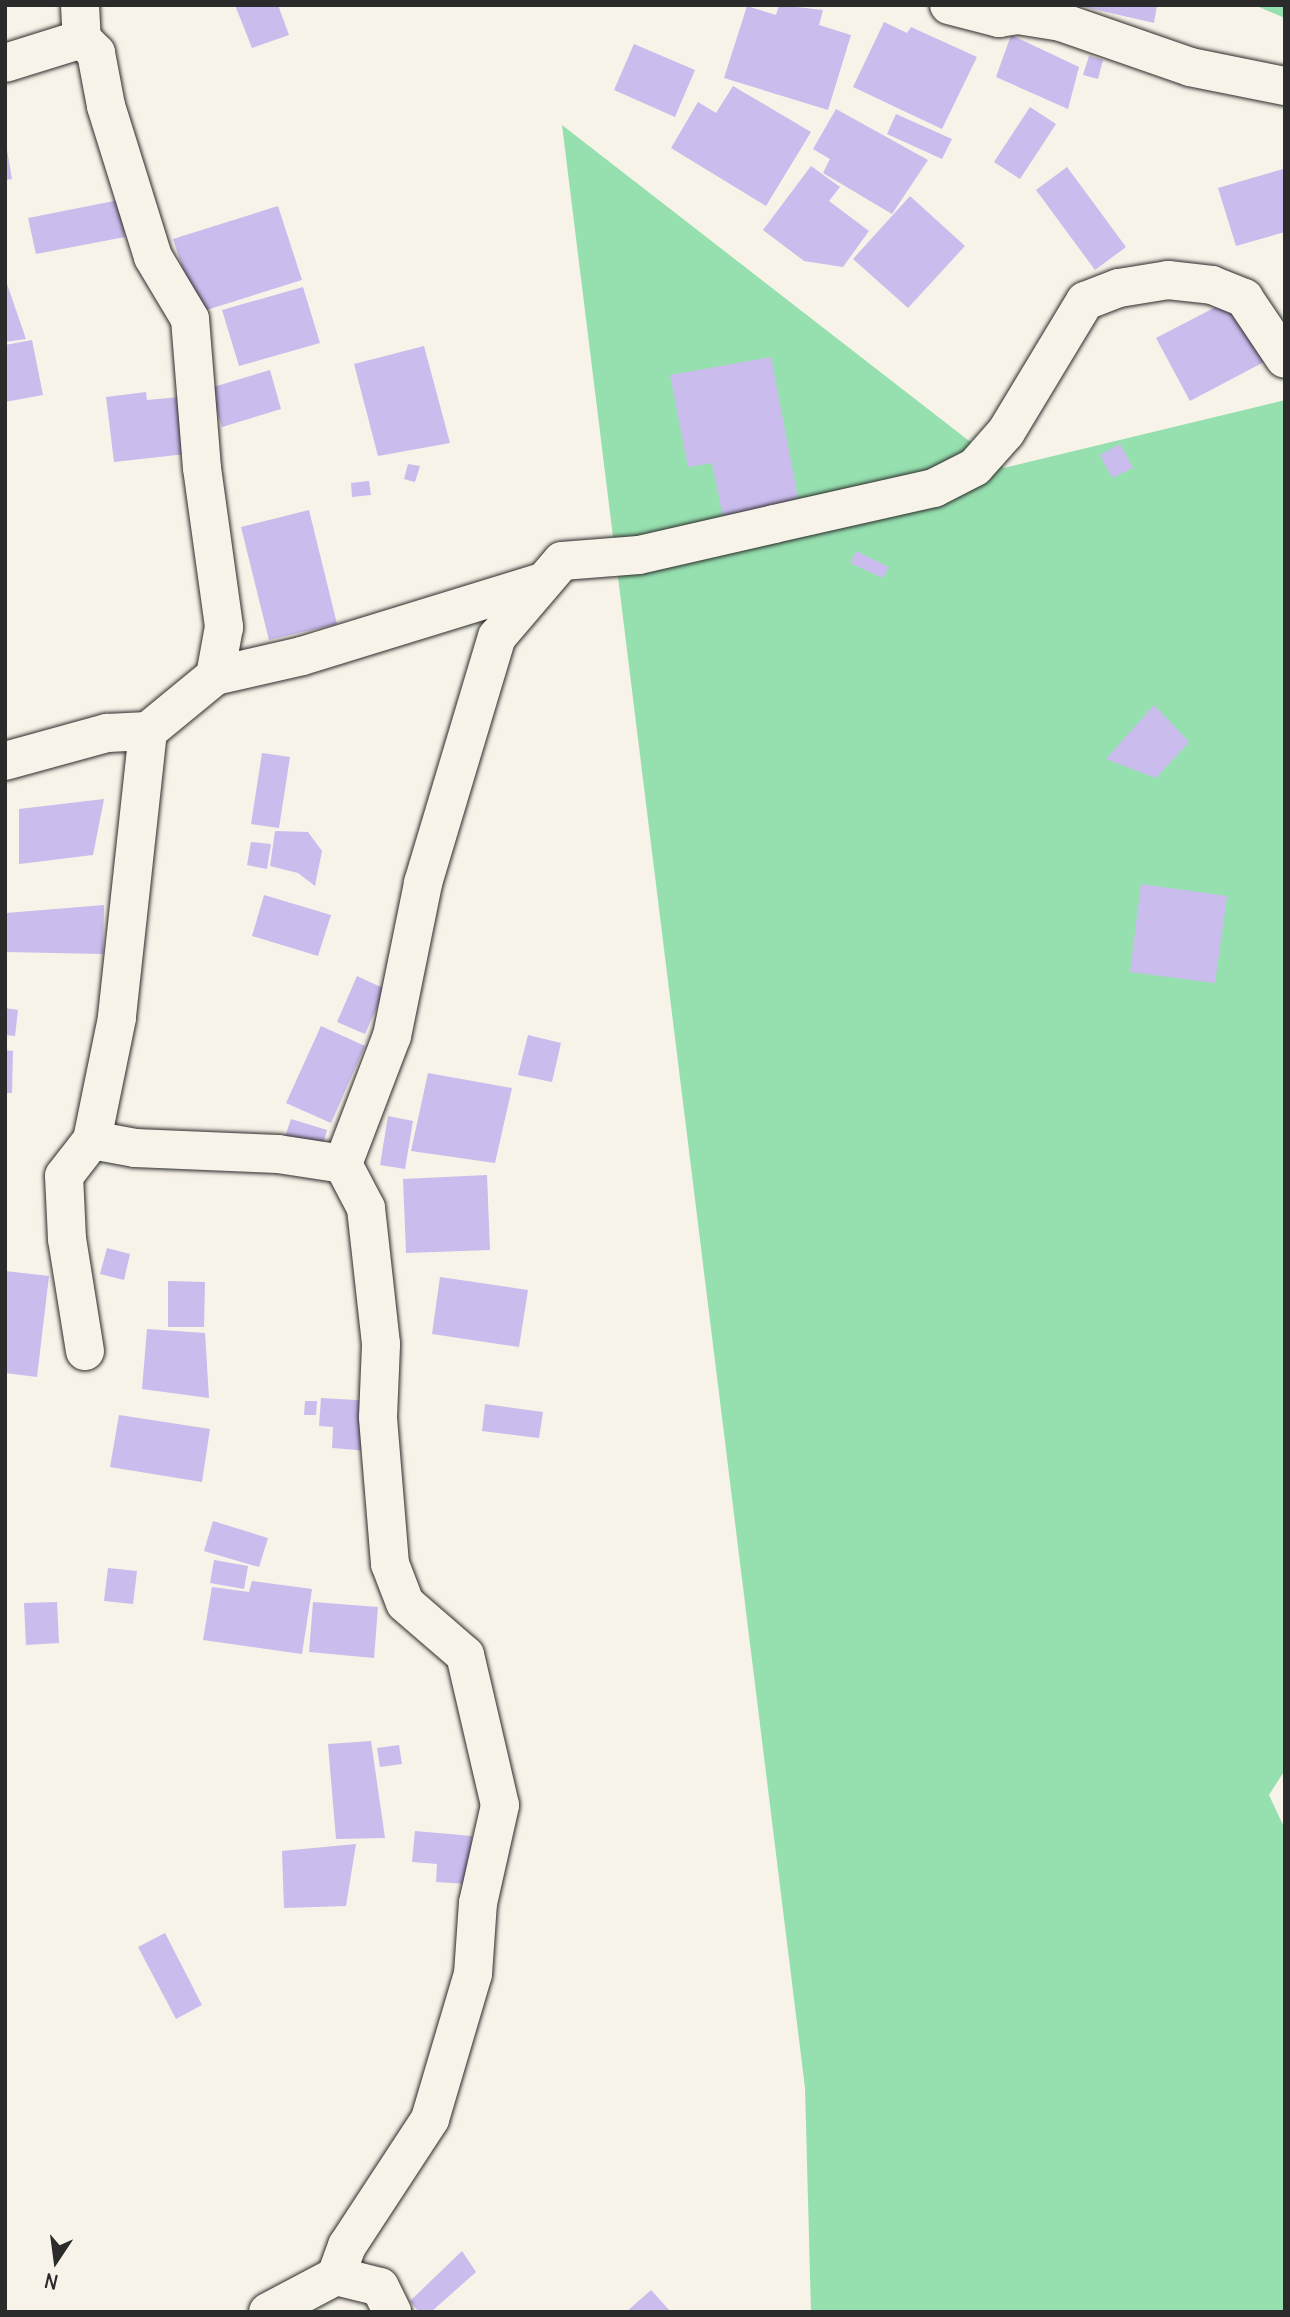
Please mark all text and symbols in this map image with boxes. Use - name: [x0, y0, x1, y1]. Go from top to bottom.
- north arrow: [21, 2226, 91, 2296]
- text: N: [42, 2268, 60, 2295]

